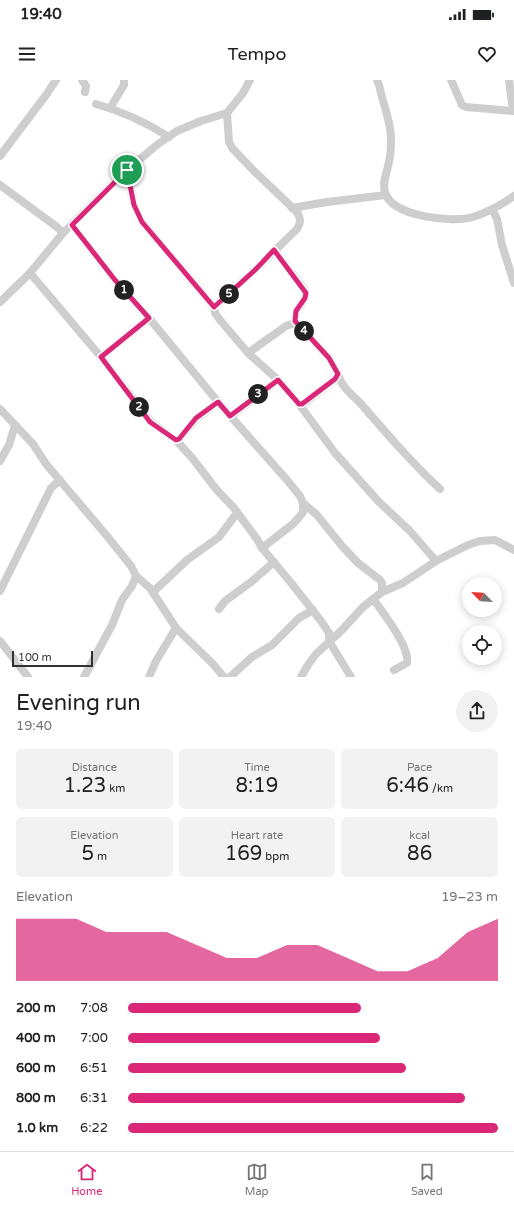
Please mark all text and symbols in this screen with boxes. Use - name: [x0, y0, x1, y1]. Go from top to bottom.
- text: 19:40: [20, 5, 62, 23]
- icon: menu: [16, 43, 38, 65]
- text: Tempo: [228, 43, 286, 65]
- icon: heart: [476, 43, 498, 65]
- pin: [110, 153, 144, 187]
- icon: arrive: [116, 159, 138, 181]
- pin: 1: [114, 280, 134, 300]
- text: 1: [121, 283, 127, 296]
- pin: 5: [219, 284, 239, 304]
- text: 5: [226, 287, 232, 300]
- pin: 4: [294, 321, 314, 341]
- text: 4: [301, 324, 307, 337]
- pin: 3: [248, 384, 268, 404]
- text: 3: [255, 387, 261, 400]
- pin: 2: [129, 397, 149, 417]
- text: 2: [136, 400, 142, 413]
- north arrow: [462, 577, 502, 617]
- map controls: [462, 577, 502, 665]
- button: locate: [462, 625, 502, 665]
- scale bar: [12, 649, 93, 668]
- text: 100 m: [18, 651, 52, 664]
- text: Evening run: [16, 690, 141, 716]
- button: share: [456, 690, 498, 732]
- text: 19:40: [16, 718, 52, 734]
- text: Distance: [72, 761, 117, 774]
- text: Time: [244, 761, 270, 774]
- text: Pace: [407, 761, 432, 774]
- text: 1.23: [63, 774, 106, 798]
- text: 8:19: [236, 774, 278, 798]
- text: 6:46: [386, 774, 429, 798]
- text: km: [106, 782, 125, 795]
- text: /km: [429, 782, 453, 795]
- text: Elevation: [70, 829, 118, 842]
- text: Heart rate: [231, 829, 283, 842]
- text: kcal: [409, 829, 430, 842]
- text: 5: [82, 842, 94, 866]
- text: 169: [225, 842, 262, 866]
- text: 86: [407, 842, 432, 866]
- text: m: [94, 850, 107, 863]
- text: bpm: [262, 850, 289, 863]
- text: Elevation: [16, 889, 73, 905]
- text: 19–23 m: [441, 889, 498, 905]
- text: 200 m: [16, 1000, 56, 1016]
- text: 7:08: [80, 1000, 108, 1016]
- text: 400 m: [16, 1030, 56, 1046]
- text: 7:00: [80, 1030, 108, 1046]
- text: 600 m: [16, 1060, 56, 1076]
- text: 6:51: [80, 1060, 108, 1076]
- text: 800 m: [16, 1090, 56, 1106]
- text: 6:31: [80, 1090, 108, 1106]
- text: 1.0 km: [16, 1120, 58, 1136]
- text: 6:22: [80, 1120, 108, 1136]
- tab: Home: [71, 1161, 102, 1198]
- tab: Map: [245, 1161, 269, 1198]
- tab: Saved: [411, 1161, 443, 1198]

